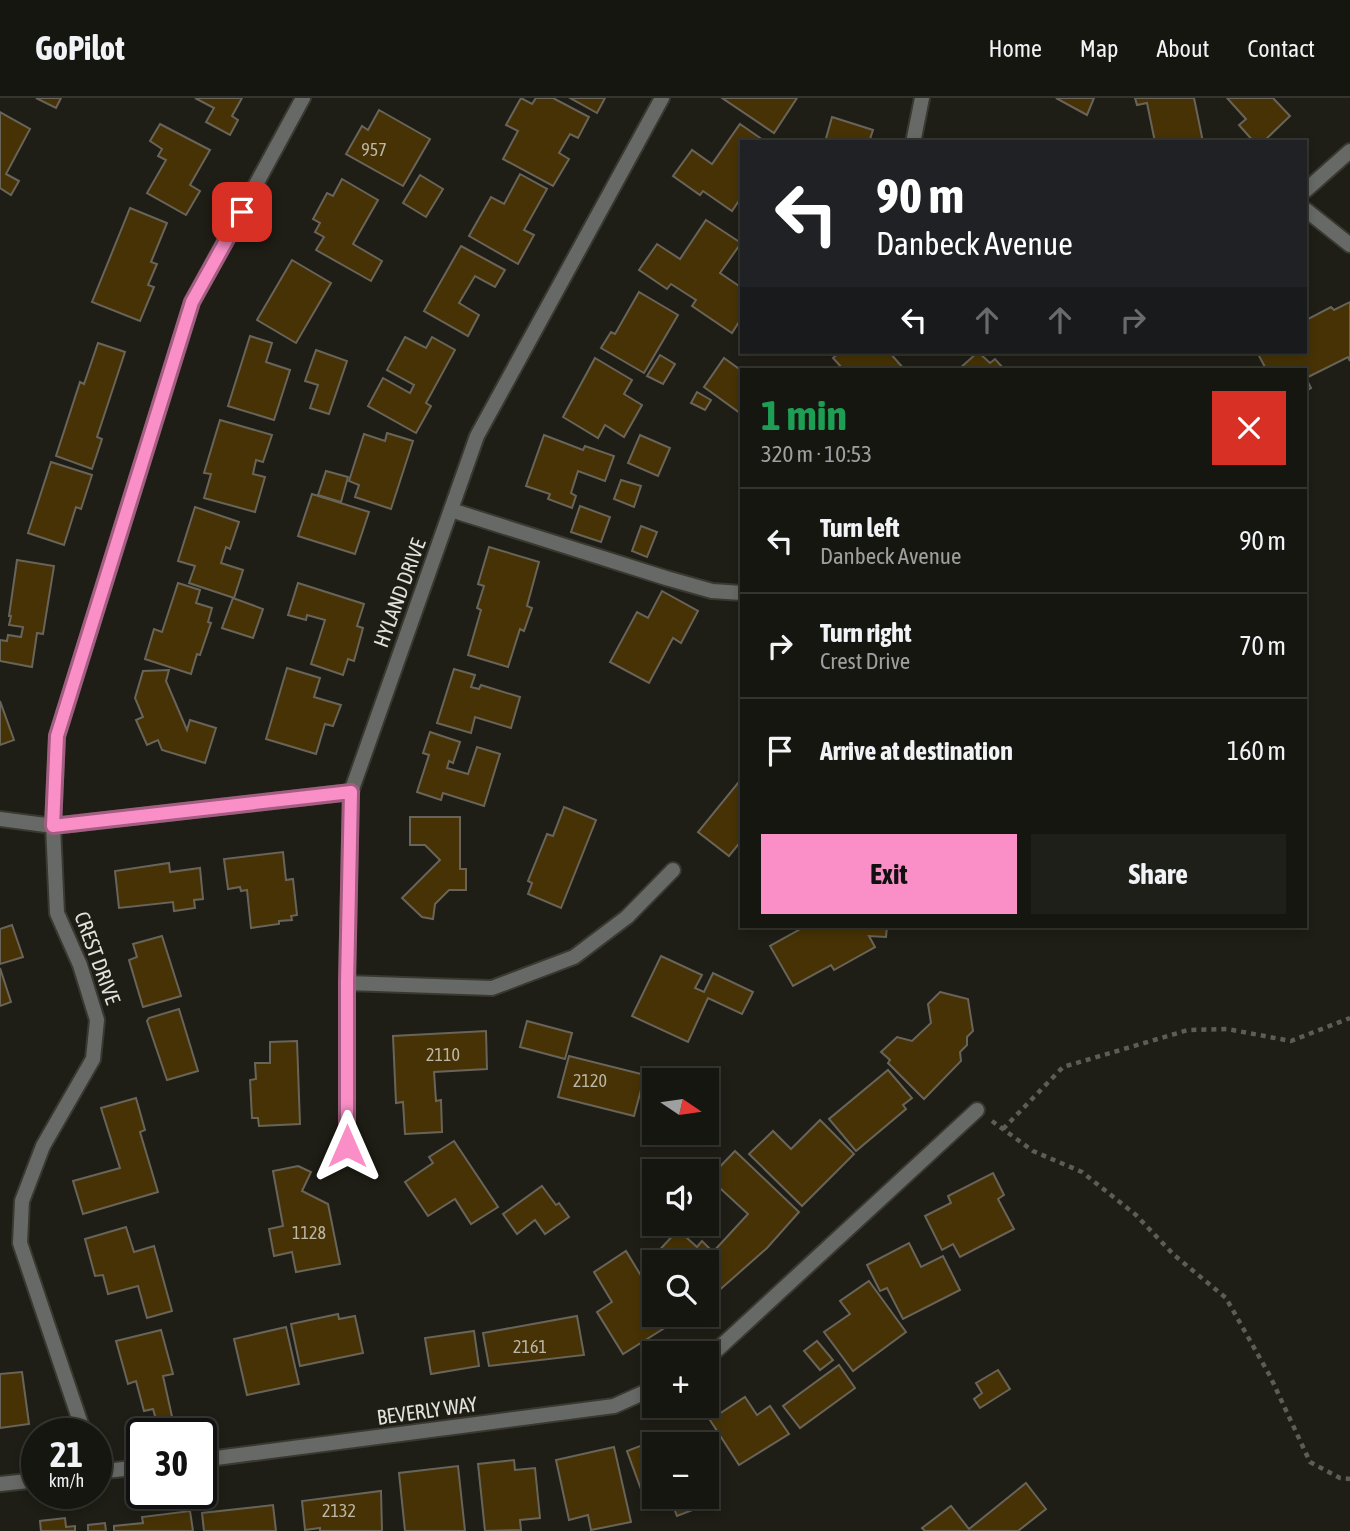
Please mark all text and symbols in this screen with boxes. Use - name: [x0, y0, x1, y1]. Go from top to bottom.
- text: GoPilot: [35, 29, 125, 67]
- text: Home: [988, 35, 1042, 62]
- text: Map: [1080, 35, 1118, 62]
- text: About: [1156, 35, 1209, 62]
- text: Contact: [1247, 35, 1315, 62]
- house number: 957: [361, 139, 387, 160]
- text: 90 m: [876, 167, 964, 223]
- icon: left: [761, 168, 852, 259]
- pin: [212, 182, 272, 242]
- icon: arrive: [223, 193, 261, 231]
- text: Danbeck Avenue: [876, 225, 1073, 262]
- icon: left: [895, 301, 933, 339]
- icon: ahead: [968, 301, 1006, 339]
- icon: ahead: [1041, 301, 1079, 339]
- icon: right: [1114, 301, 1152, 339]
- text: 1 min: [761, 391, 847, 439]
- button: close: [1212, 391, 1286, 465]
- text: 320 m · 10:53: [761, 441, 872, 467]
- text: Turn left: [820, 513, 900, 543]
- icon: left: [761, 522, 799, 560]
- text: 90 m: [1239, 526, 1286, 556]
- street label: HYLAND DRIVE: [368, 535, 430, 650]
- text: Danbeck Avenue: [820, 543, 961, 569]
- text: Turn right: [820, 618, 911, 648]
- icon: right: [761, 627, 799, 665]
- text: 70 m: [1239, 631, 1286, 661]
- text: Crest Drive: [820, 648, 910, 674]
- icon: arrive: [761, 732, 799, 770]
- text: Arrive at destination: [820, 736, 1013, 766]
- text: 160 m: [1227, 736, 1286, 766]
- button: Exit: [761, 834, 1017, 914]
- button: Share: [1031, 834, 1286, 914]
- street label: CREST DRIVE: [70, 908, 126, 1007]
- house number: 2110: [426, 1044, 460, 1065]
- north arrow: [642, 1068, 719, 1144]
- map controls: [642, 1068, 719, 1509]
- house number: 2120: [573, 1070, 607, 1091]
- position arrow: [310, 1109, 384, 1183]
- button: sound: [642, 1159, 719, 1236]
- house number: 1128: [292, 1222, 326, 1243]
- button: search: [642, 1250, 719, 1327]
- house number: 2161: [513, 1336, 547, 1357]
- button: +: [642, 1341, 719, 1418]
- street label: BEVERLY WAY: [375, 1391, 479, 1429]
- speed limit sign: 30: [126, 1418, 217, 1509]
- button: −: [642, 1432, 719, 1509]
- text: 21: [50, 1434, 83, 1474]
- text: km/h: [49, 1470, 84, 1491]
- house number: 2132: [322, 1500, 356, 1521]

